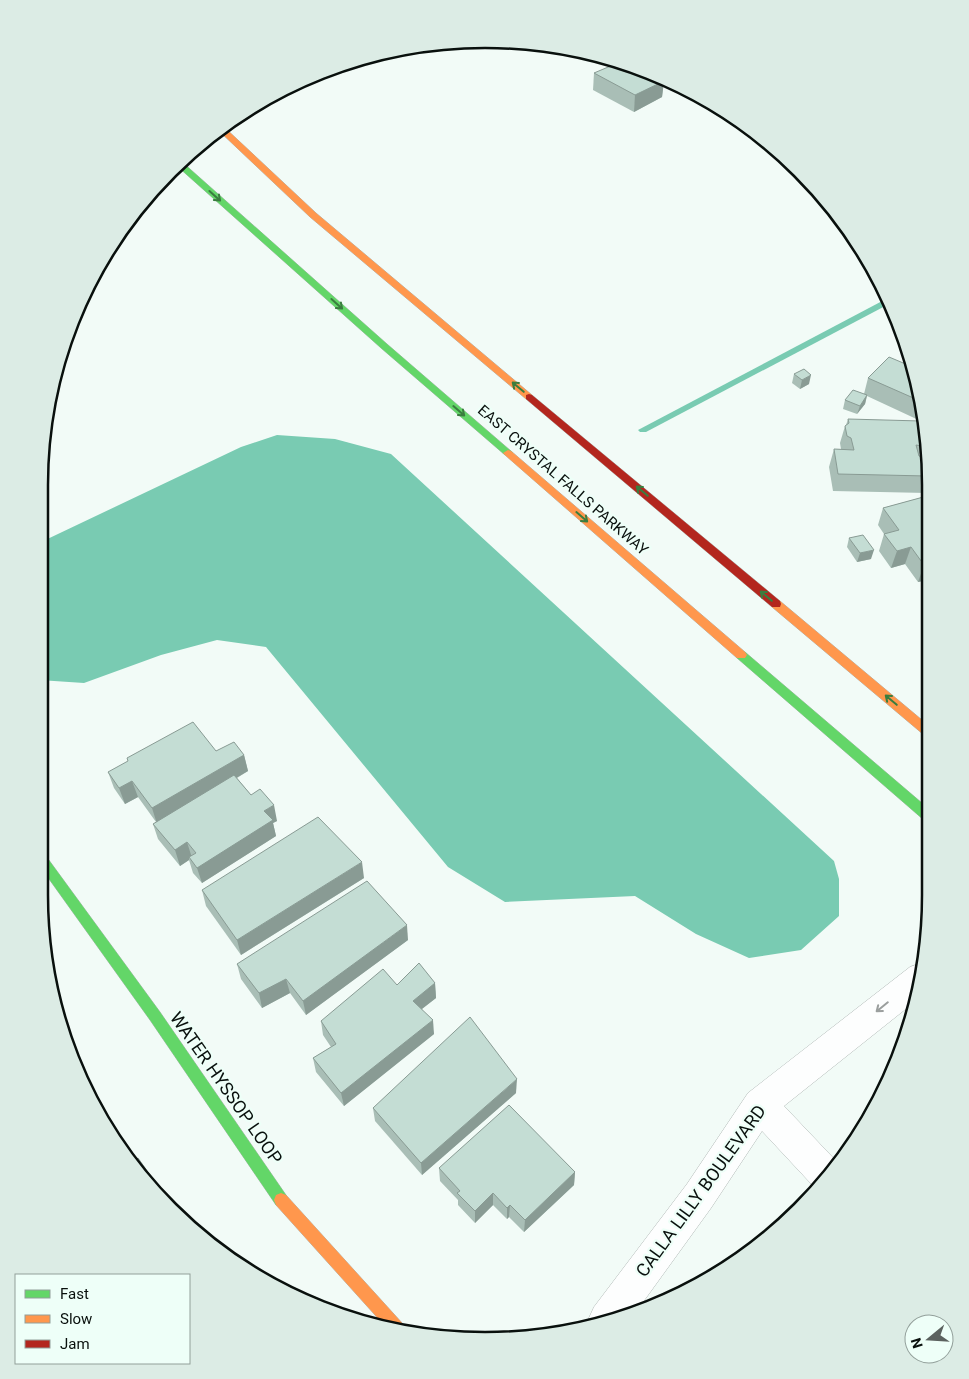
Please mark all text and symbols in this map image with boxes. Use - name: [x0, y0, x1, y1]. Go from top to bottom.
- one-way arrow: [209, 190, 222, 202]
- one-way arrow: [331, 298, 344, 309]
- one-way arrow: [511, 381, 524, 392]
- street label: EAST CRYSTAL FALLS PARKWAY: [474, 401, 652, 559]
- one-way arrow: [453, 405, 466, 416]
- one-way arrow: [636, 486, 649, 497]
- one-way arrow: [576, 511, 589, 523]
- one-way arrow: [760, 590, 773, 601]
- one-way arrow: [885, 695, 898, 706]
- one-way arrow: [876, 1001, 889, 1012]
- street label: WATER HYSSOP LOOP: [166, 1008, 287, 1168]
- street label: CALLA LILLY BOULEVARD: [631, 1101, 770, 1281]
- legend: [15, 1274, 190, 1364]
- text: Fast: [60, 1285, 89, 1303]
- text: Slow: [60, 1310, 92, 1328]
- north arrow: [904, 1314, 954, 1364]
- text: Jam: [60, 1335, 90, 1353]
- text: N: [907, 1336, 926, 1350]

